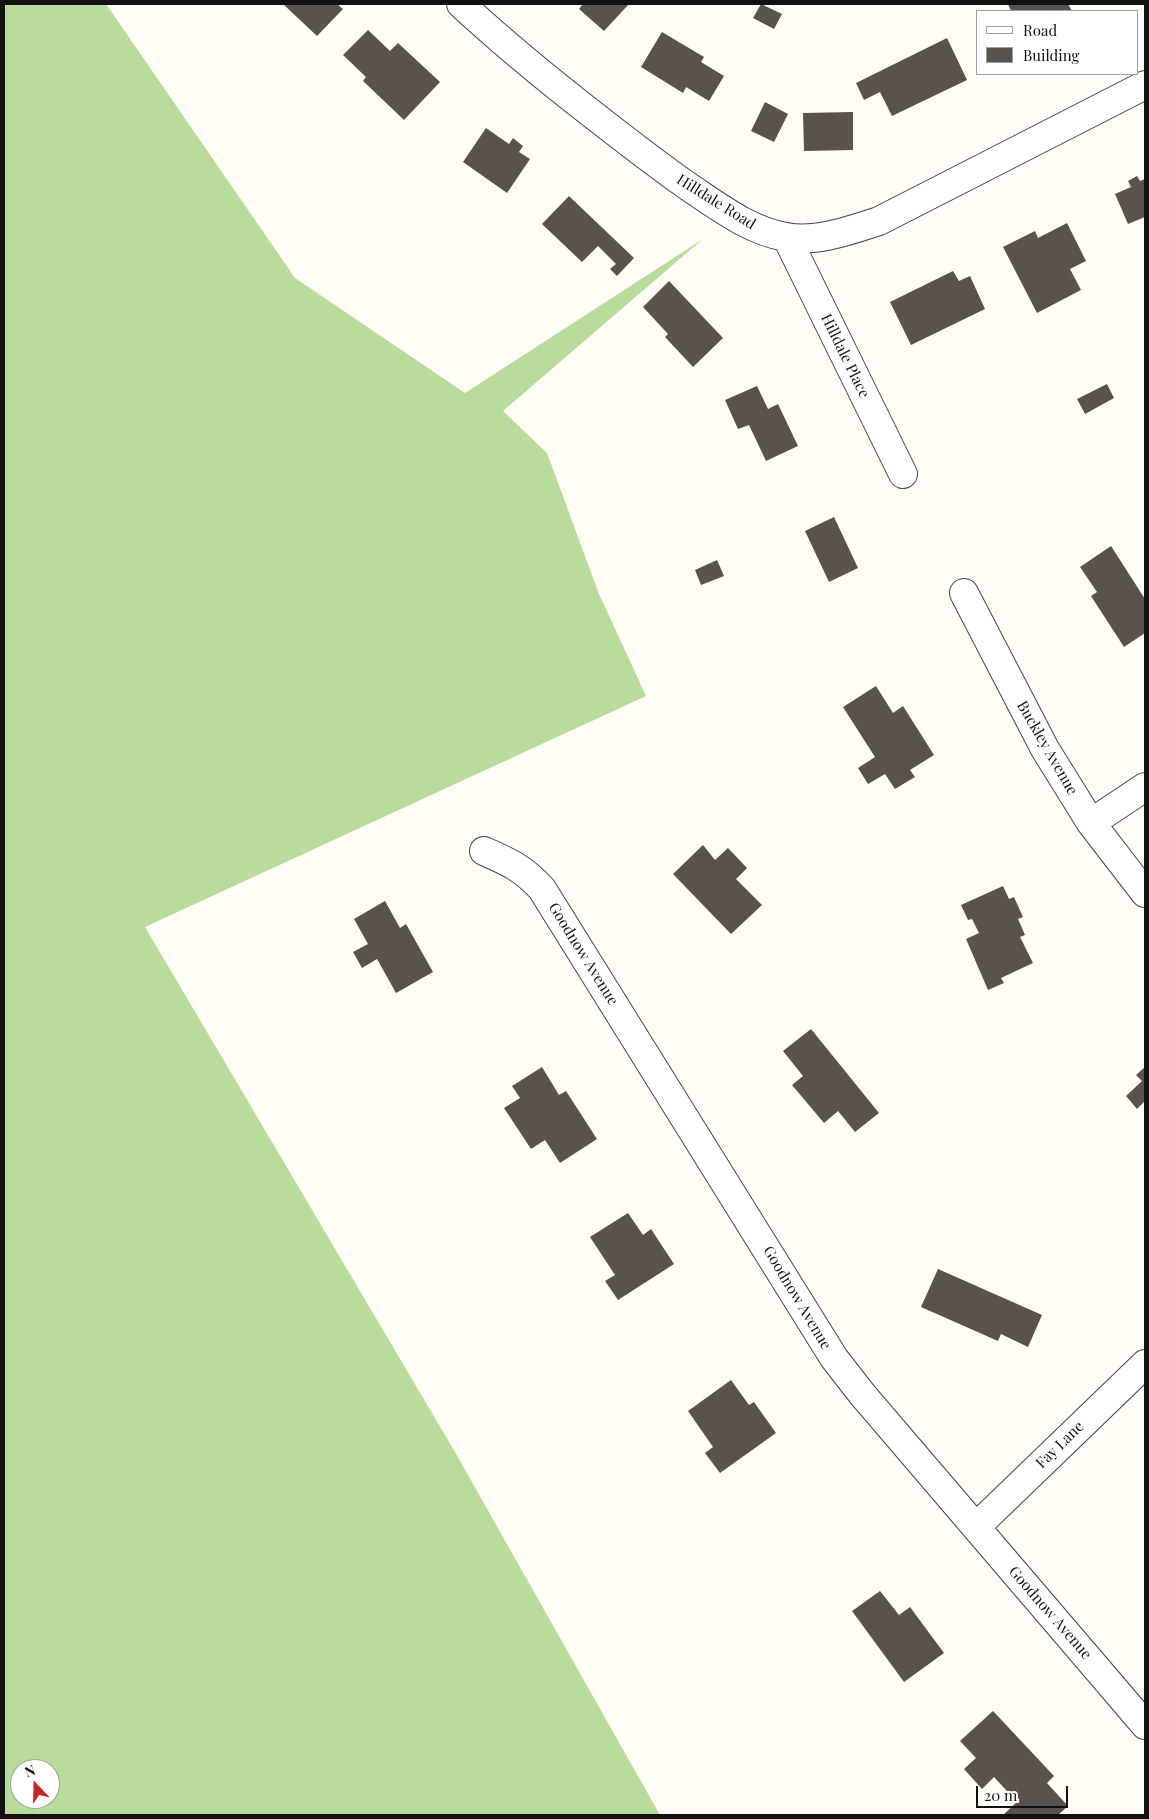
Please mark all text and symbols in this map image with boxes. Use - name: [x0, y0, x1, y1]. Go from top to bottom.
- legend: [976, 10, 1139, 75]
- text: Road: [1023, 20, 1057, 40]
- text: Building: [1023, 45, 1079, 65]
- street label: Hilldale Road: [673, 171, 759, 233]
- street label: Hilldale Place: [817, 311, 873, 401]
- street label: Buckley Avenue: [1013, 698, 1081, 798]
- street label: Goodnow Avenue: [544, 899, 622, 1009]
- street label: Goodnow Avenue: [759, 1243, 835, 1353]
- street label: Fay Lane: [1032, 1418, 1088, 1472]
- street label: Goodnow Avenue: [1005, 1563, 1095, 1663]
- north arrow: [10, 1759, 60, 1809]
- text: N: [22, 1760, 38, 1781]
- scale bar: [979, 1776, 1072, 1808]
- text: 20 m: [984, 1785, 1017, 1805]

